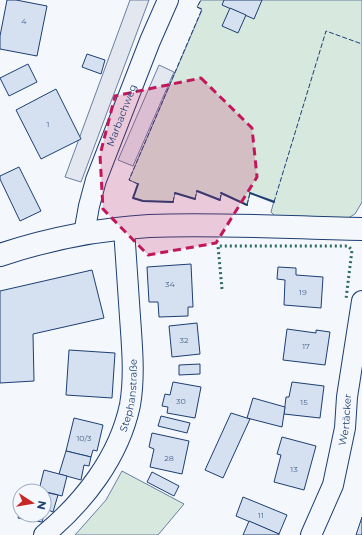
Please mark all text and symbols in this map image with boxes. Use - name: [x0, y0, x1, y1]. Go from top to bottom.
- house number: 4: [21, 16, 27, 26]
- street label: Marbachweg: [104, 82, 140, 148]
- house number: 1: [47, 119, 49, 129]
- house number: 34: [165, 279, 176, 289]
- house number: 19: [299, 287, 307, 297]
- house number: 32: [179, 335, 189, 345]
- house number: 17: [302, 341, 310, 351]
- street label: Stephanstraße: [117, 359, 140, 434]
- street label: Wertäcker: [335, 393, 354, 447]
- house number: 30: [176, 396, 186, 406]
- house number: 15: [300, 397, 308, 407]
- house number: 10/3: [76, 433, 92, 443]
- house number: 28: [164, 453, 174, 463]
- house number: 13: [290, 464, 298, 474]
- north arrow: [12, 483, 52, 523]
- text: N: [34, 499, 50, 511]
- house number: 11: [258, 510, 264, 520]

